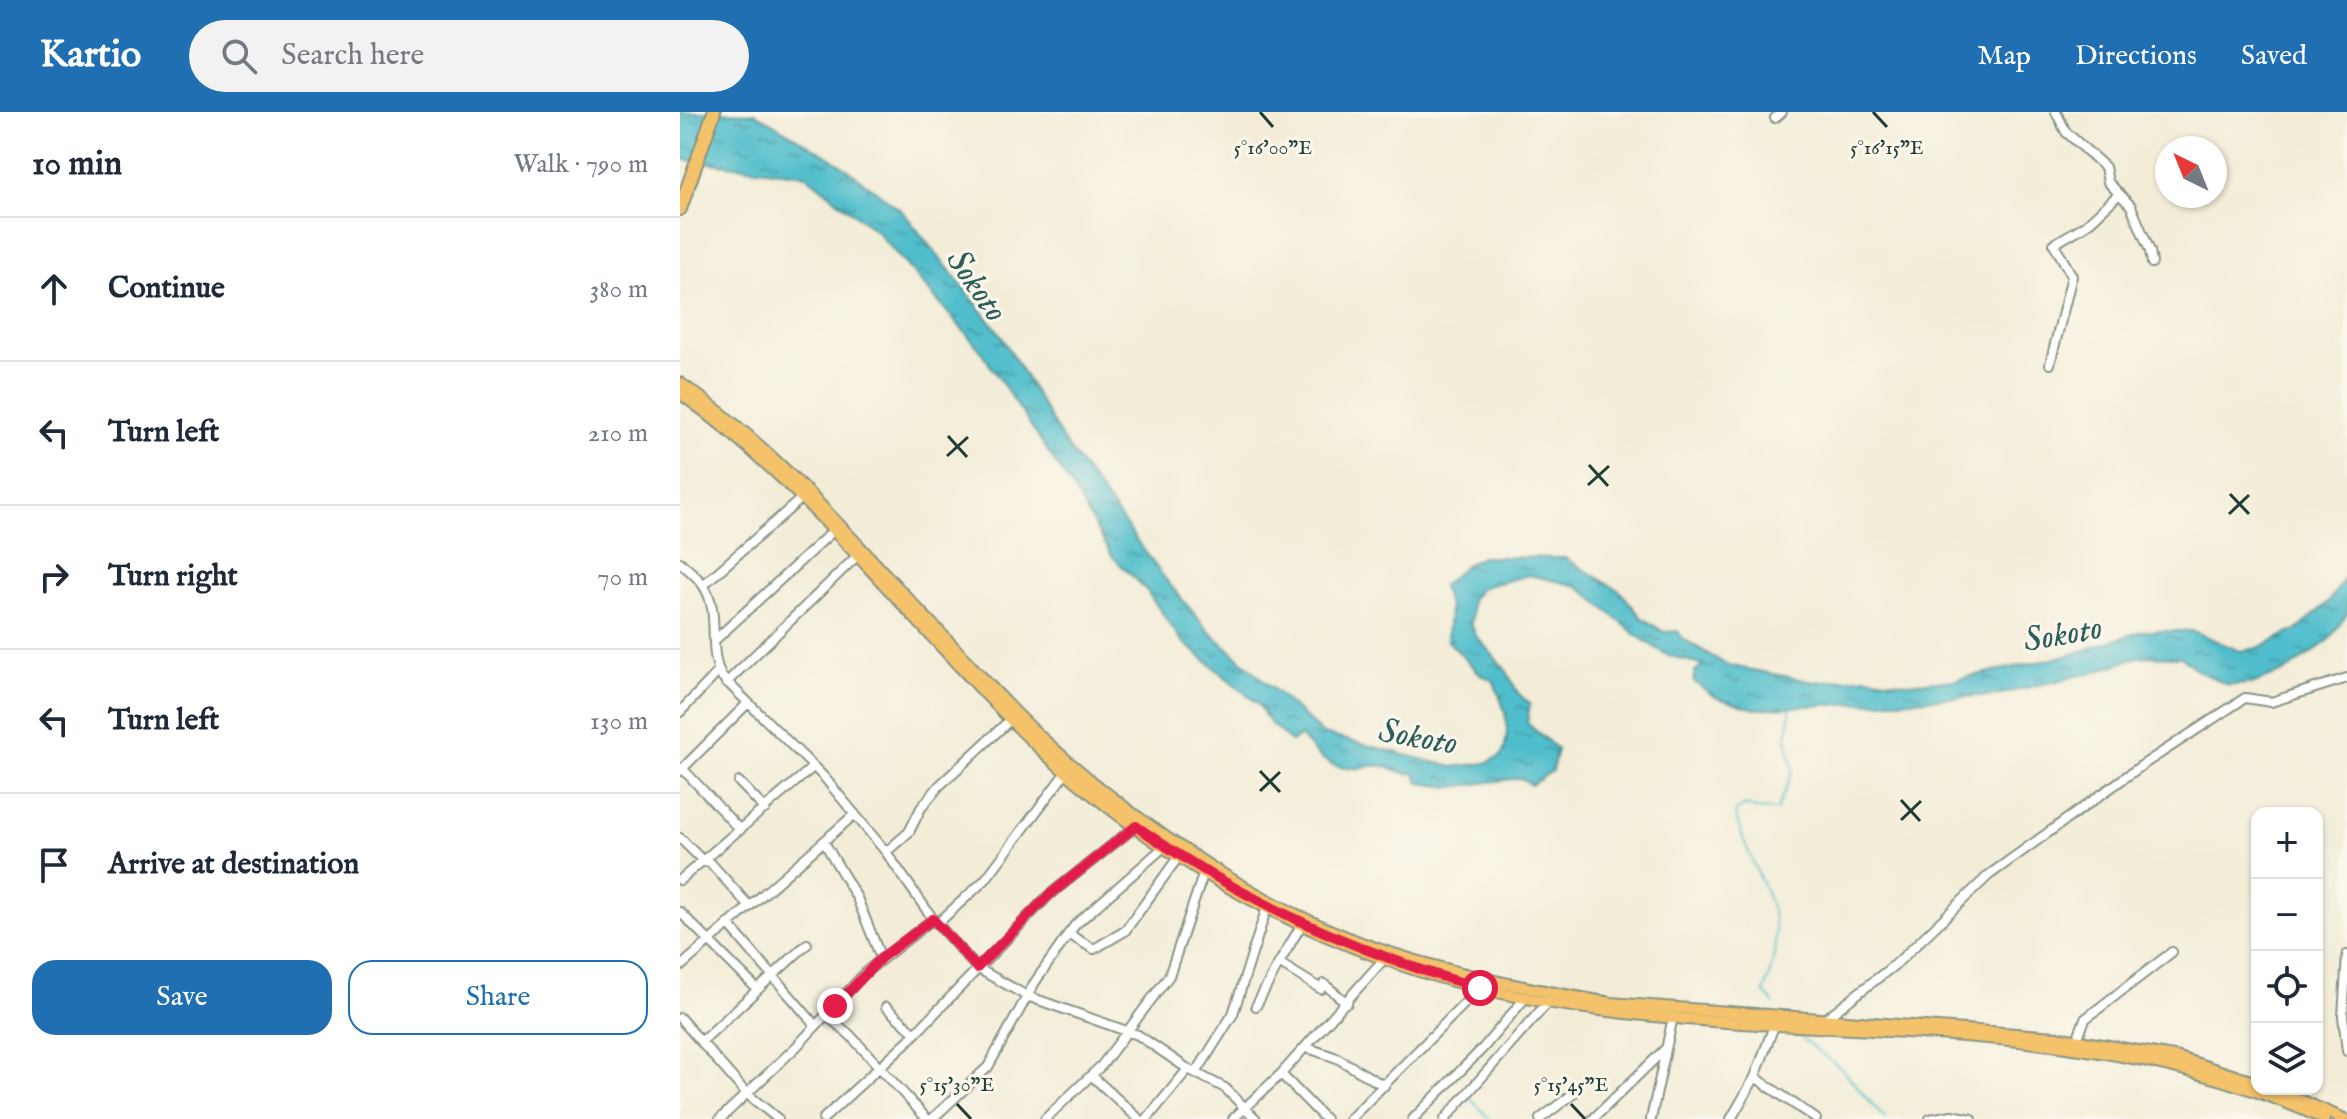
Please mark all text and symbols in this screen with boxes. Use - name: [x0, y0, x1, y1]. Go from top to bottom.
- search box: [189, 20, 749, 92]
- text: Kartio: [40, 32, 141, 80]
- icon: search: [217, 34, 261, 78]
- text: Search here: [281, 37, 424, 75]
- text: Map: [1977, 39, 2031, 74]
- text: Directions: [2075, 39, 2197, 74]
- text: Saved: [2241, 39, 2307, 74]
- text: 5°16'00"E: [1234, 136, 1312, 161]
- text: 5°16'15"E: [1850, 136, 1924, 161]
- north arrow: [2155, 136, 2227, 208]
- text: 10 min: [32, 143, 122, 186]
- text: Walk · 790 m: [513, 148, 648, 181]
- water label: Sokoto: [936, 241, 1016, 331]
- icon: ahead: [32, 267, 76, 311]
- text: Continue: [108, 270, 225, 308]
- text: 380 m: [590, 273, 648, 306]
- icon: left: [32, 411, 76, 455]
- text: Turn left: [108, 414, 219, 452]
- text: 210 m: [588, 417, 648, 450]
- icon: right: [32, 555, 76, 599]
- text: Turn right: [108, 558, 238, 596]
- text: 70 m: [597, 561, 648, 594]
- water label: Sokoto: [2020, 607, 2106, 663]
- icon: left: [32, 699, 76, 743]
- text: Turn left: [108, 702, 219, 740]
- text: 130 m: [590, 705, 648, 738]
- water label: Sokoto: [1375, 710, 1461, 766]
- map controls: [2251, 807, 2323, 1095]
- button: +: [2251, 807, 2323, 879]
- icon: arrive: [32, 843, 76, 887]
- text: Arrive at destination: [108, 846, 359, 884]
- button: −: [2251, 879, 2323, 951]
- button: locate: [2251, 951, 2323, 1023]
- button: Save: [32, 960, 332, 1035]
- button: Share: [348, 960, 648, 1035]
- route start: [1462, 970, 1498, 1006]
- route end: [817, 988, 853, 1024]
- button: layers: [2251, 1023, 2323, 1095]
- text: 5°15'30"E: [920, 1073, 995, 1098]
- text: 5°15'45"E: [1534, 1073, 1608, 1098]

